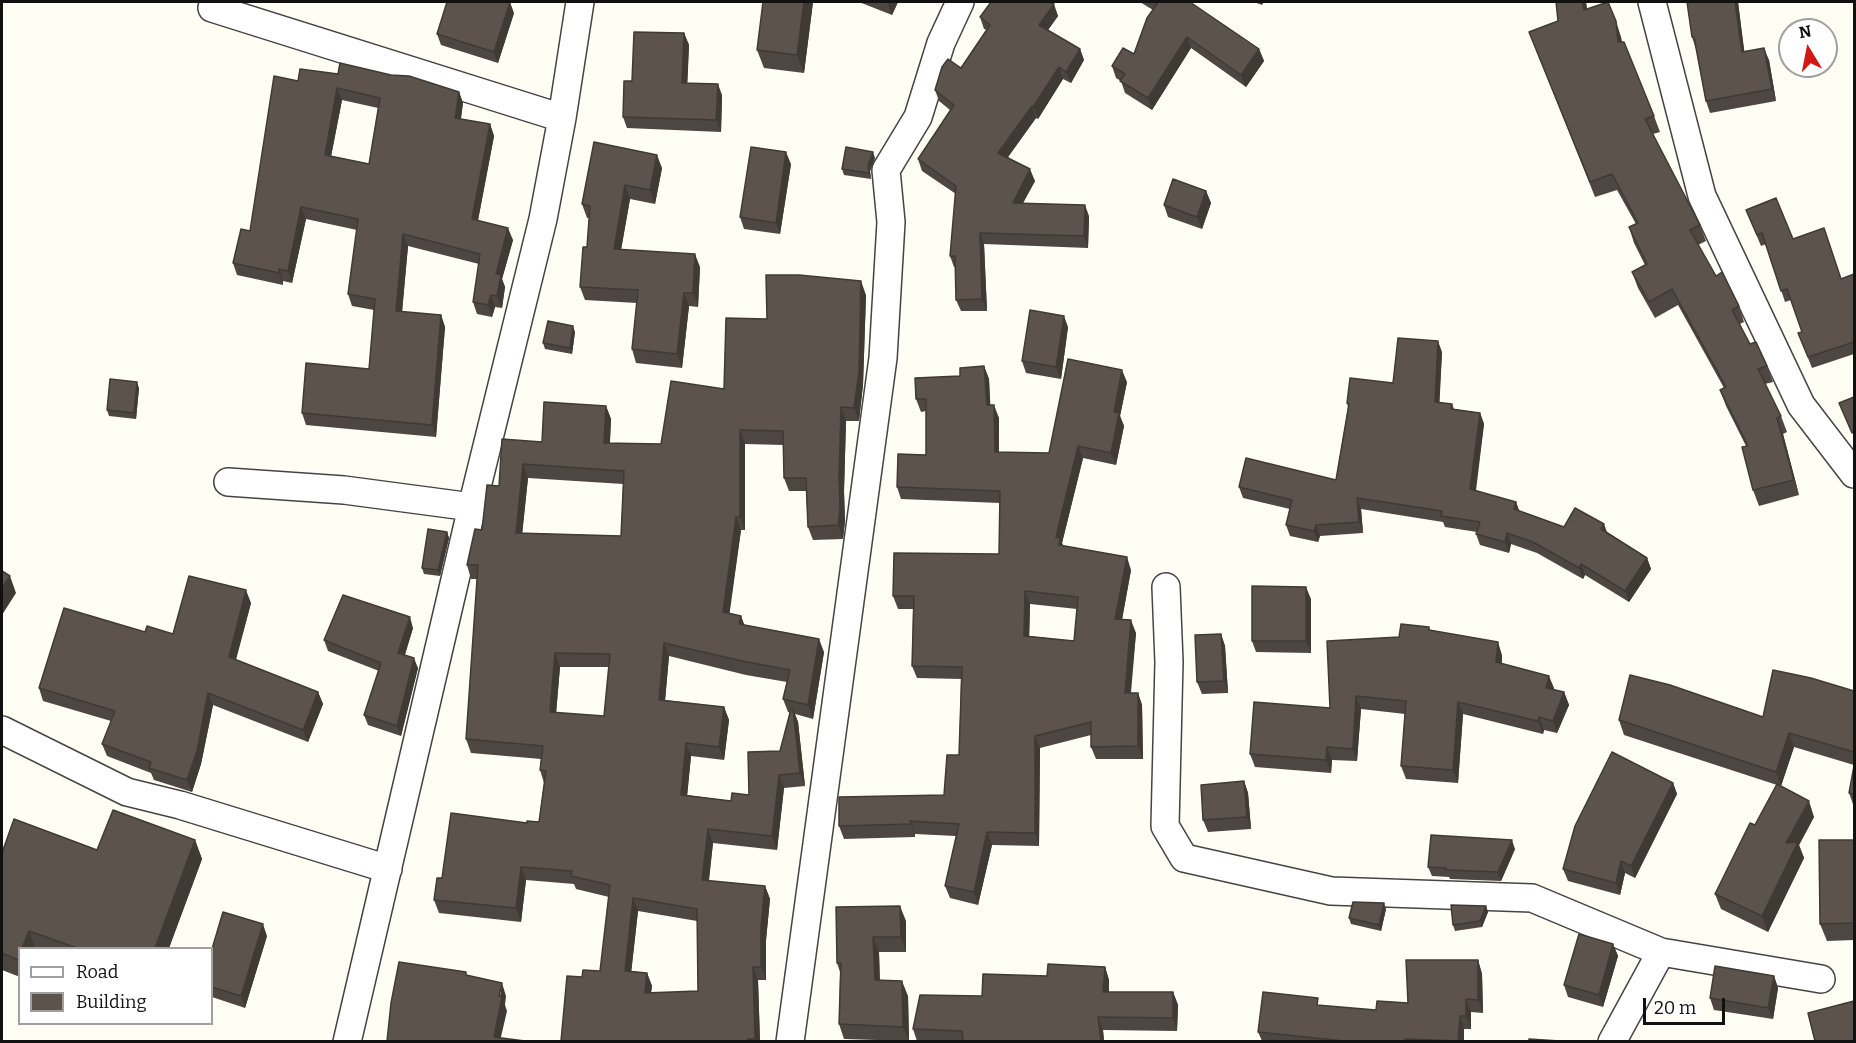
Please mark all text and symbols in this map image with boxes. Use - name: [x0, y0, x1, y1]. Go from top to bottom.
- north arrow: [1778, 18, 1838, 78]
- text: N: [1797, 21, 1813, 42]
- legend: [18, 947, 213, 1025]
- text: Road: [76, 961, 118, 983]
- scale bar: [1646, 986, 1728, 1024]
- text: Building: [76, 991, 147, 1013]
- text: 20 m: [1654, 997, 1696, 1019]

